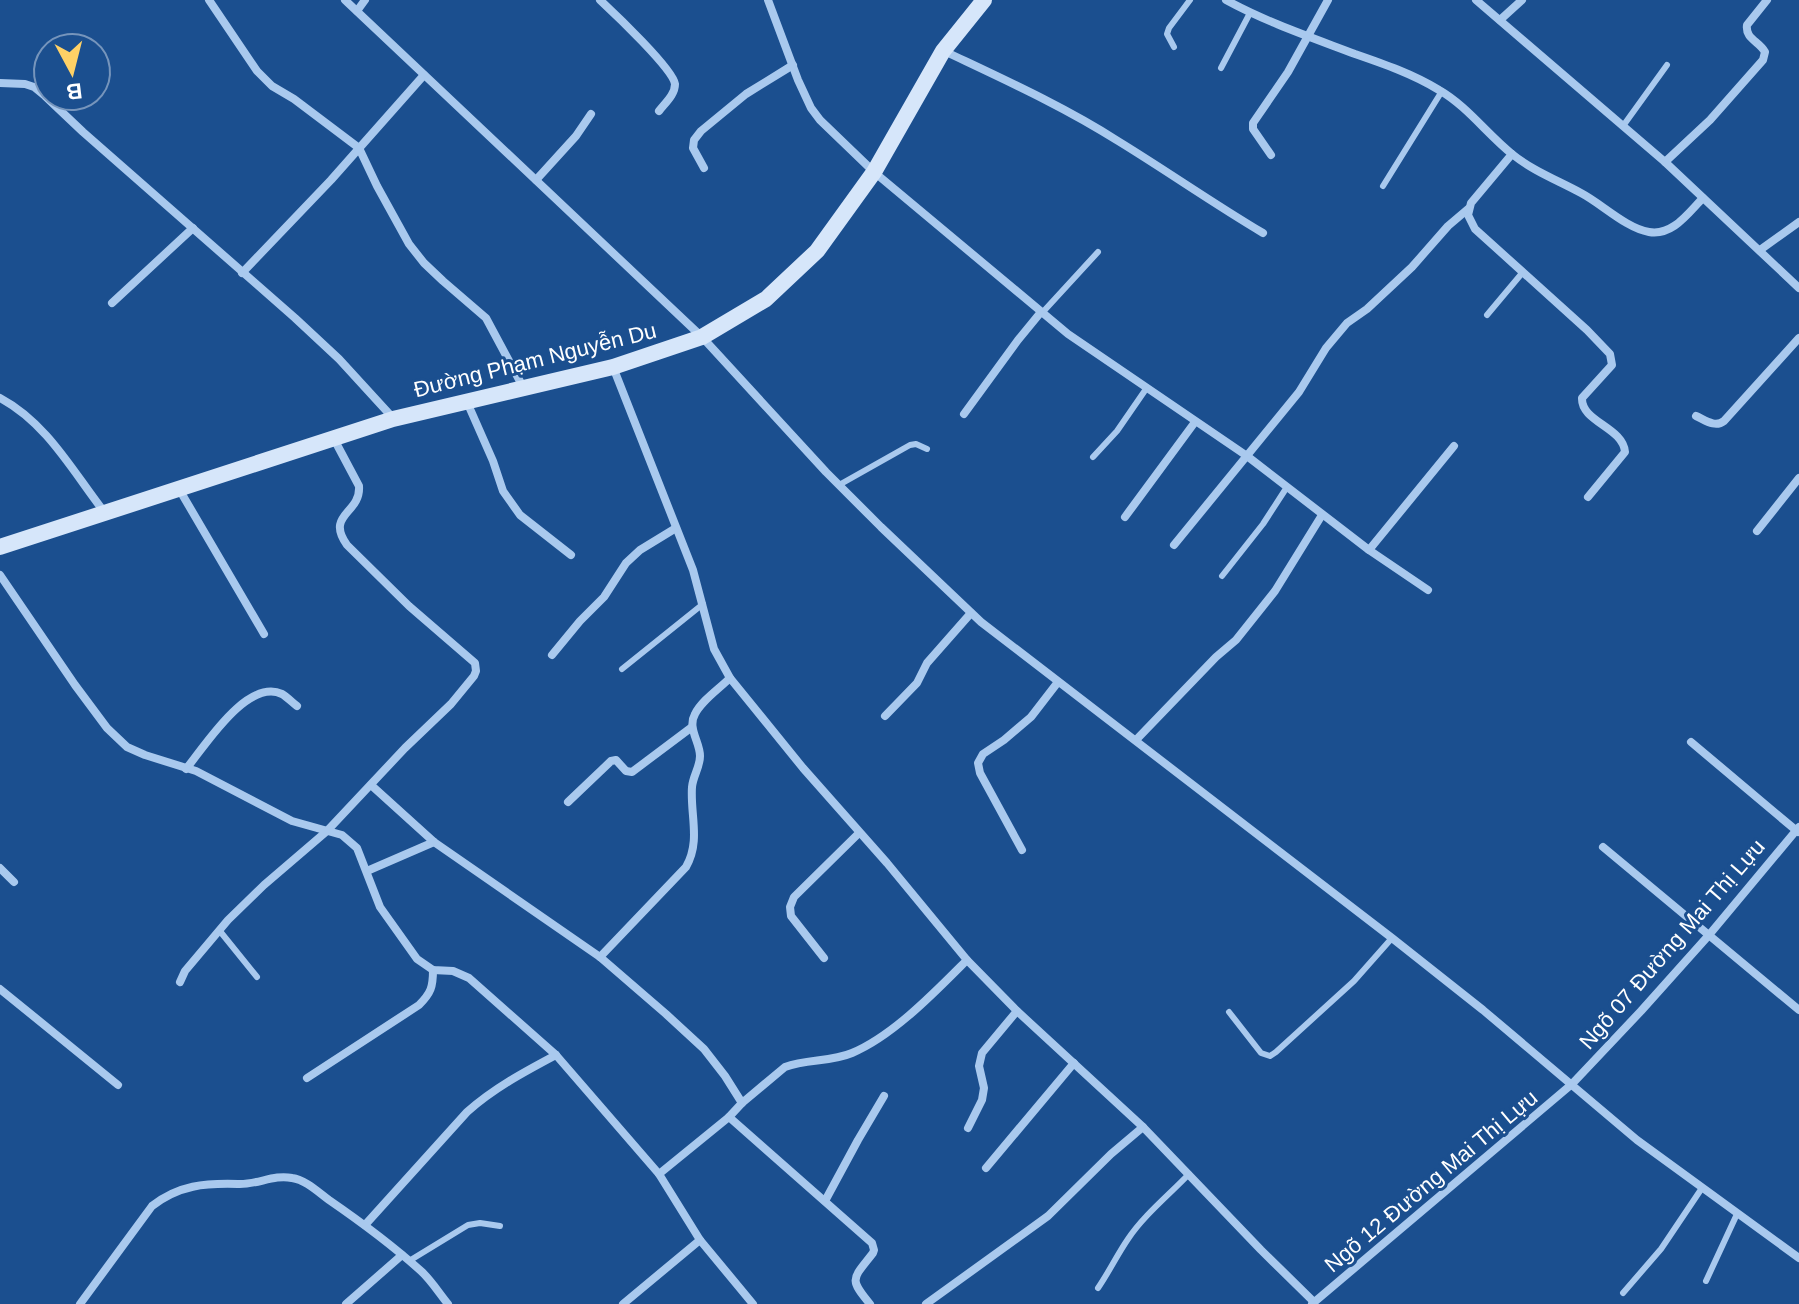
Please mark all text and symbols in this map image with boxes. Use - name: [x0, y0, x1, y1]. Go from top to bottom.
- north arrow: [32, 32, 112, 112]
- text: B: [65, 78, 84, 105]
- street label: Đường Phạm Nguyễn Du: [411, 318, 659, 402]
- street label: Ngõ 07 Đường Mai Thị Lựu: [1574, 834, 1770, 1054]
- street label: Ngõ 12 Đường Mai Thị Lựu: [1320, 1085, 1542, 1277]

